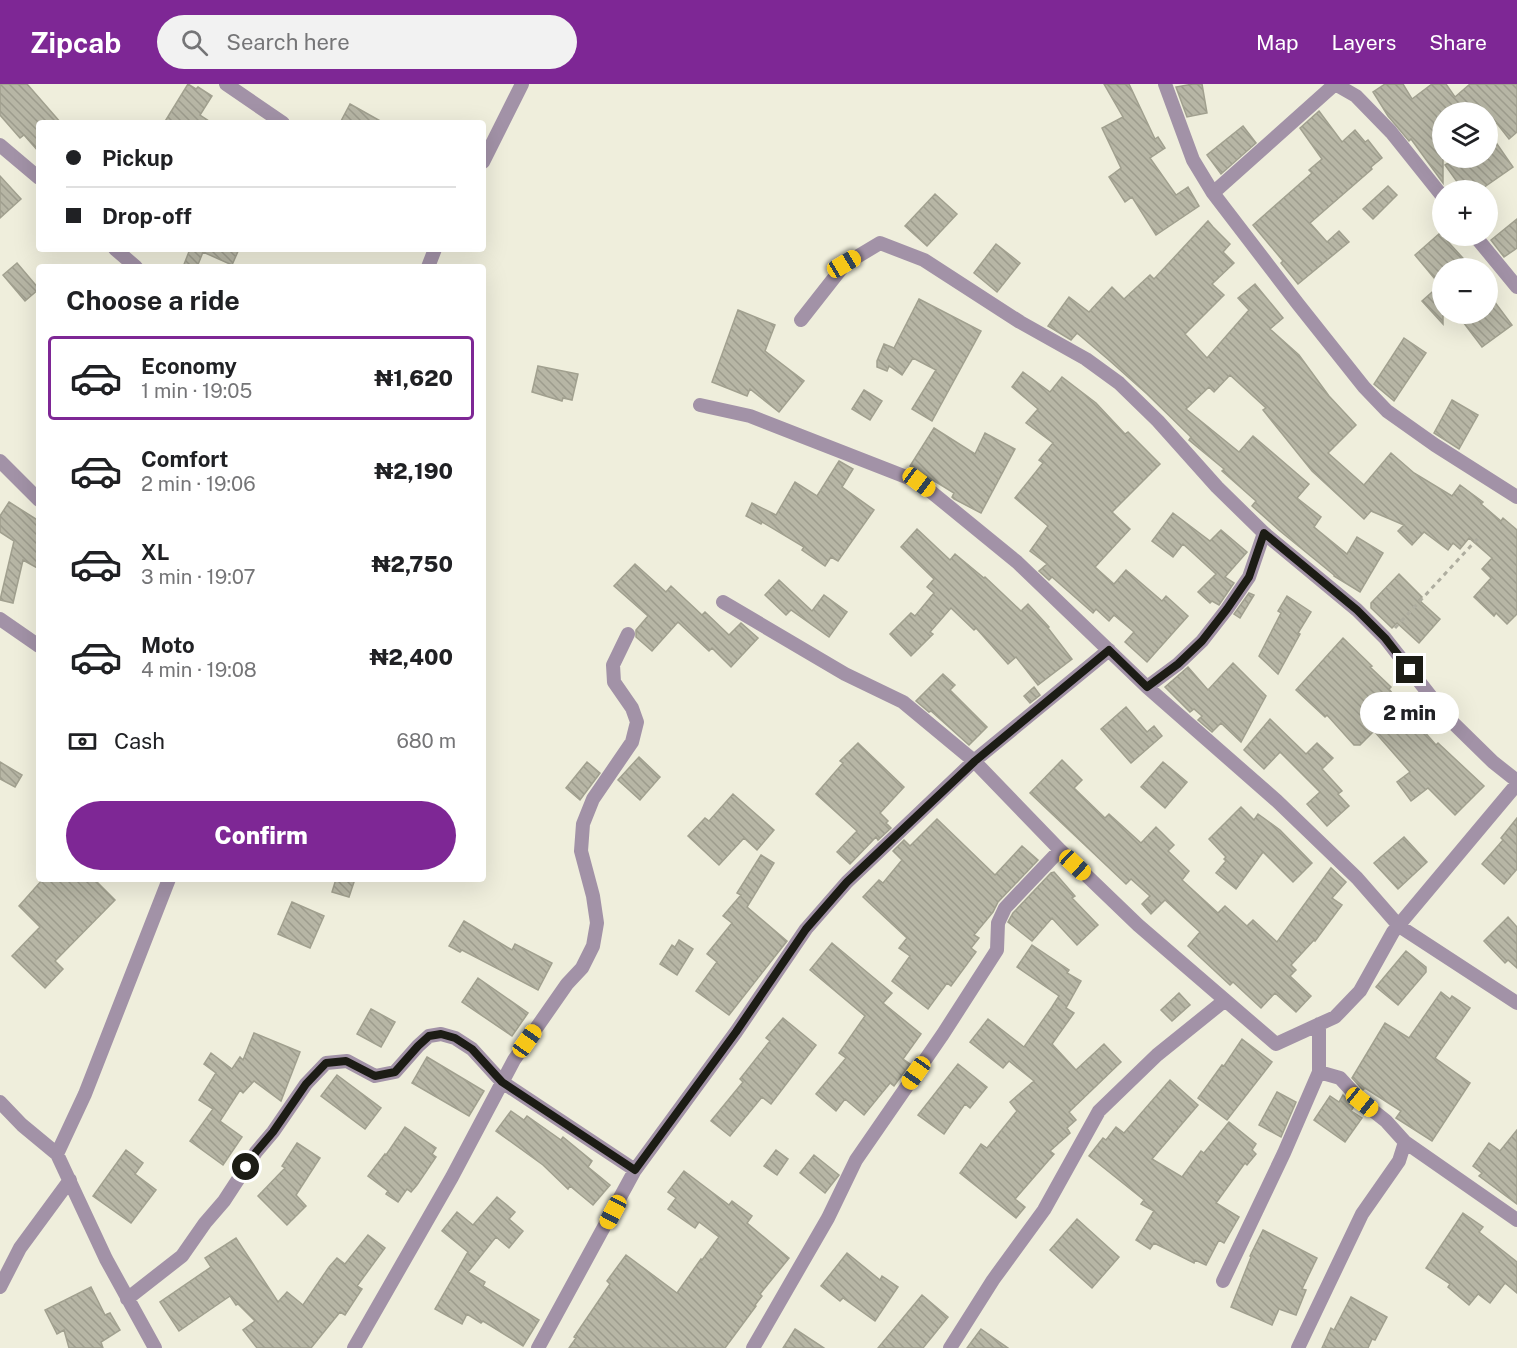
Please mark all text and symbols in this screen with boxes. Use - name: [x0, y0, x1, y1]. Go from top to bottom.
- search box: [157, 15, 577, 69]
- text: Zipcab: [30, 26, 121, 59]
- icon: search: [178, 26, 211, 59]
- text: Search here: [226, 29, 350, 55]
- text: Map: [1256, 30, 1299, 55]
- text: Layers: [1332, 30, 1396, 55]
- text: Share: [1429, 30, 1487, 55]
- map controls: [1432, 102, 1498, 324]
- button: layers: [1432, 102, 1498, 168]
- text: Pickup: [102, 145, 173, 171]
- button: +: [1432, 180, 1498, 246]
- text: Drop-off: [102, 203, 192, 229]
- car: [824, 247, 864, 281]
- button: −: [1432, 258, 1498, 324]
- text: Choose a ride: [66, 284, 240, 316]
- icon: car: [69, 351, 123, 405]
- text: Economy: [141, 353, 237, 379]
- text: ₦1,620: [374, 365, 453, 391]
- text: 1 min · 19:05: [141, 379, 252, 403]
- icon: car: [69, 444, 123, 498]
- text: Comfort: [141, 446, 228, 472]
- text: ₦2,190: [374, 458, 453, 484]
- car: [899, 464, 939, 500]
- text: 2 min · 19:06: [141, 472, 256, 496]
- icon: car: [69, 537, 123, 591]
- text: XL: [141, 539, 169, 565]
- text: ₦2,750: [372, 551, 453, 577]
- text: 3 min · 19:07: [141, 565, 256, 589]
- icon: car: [69, 630, 123, 684]
- text: Moto: [141, 632, 195, 658]
- text: ₦2,400: [370, 644, 453, 670]
- route end: [1396, 656, 1423, 683]
- text: 4 min · 19:08: [141, 658, 257, 682]
- callout: 2 min: [1360, 691, 1460, 733]
- text: 2 min: [1383, 701, 1436, 725]
- icon: cash: [66, 725, 99, 758]
- text: Cash: [114, 728, 165, 754]
- text: 680 m: [396, 729, 456, 753]
- button: Confirm: [66, 801, 456, 870]
- car: [1056, 846, 1094, 884]
- car: [509, 1021, 545, 1061]
- car: [898, 1053, 934, 1093]
- car: [1342, 1084, 1382, 1120]
- route start: [232, 1153, 259, 1180]
- car: [597, 1192, 629, 1232]

